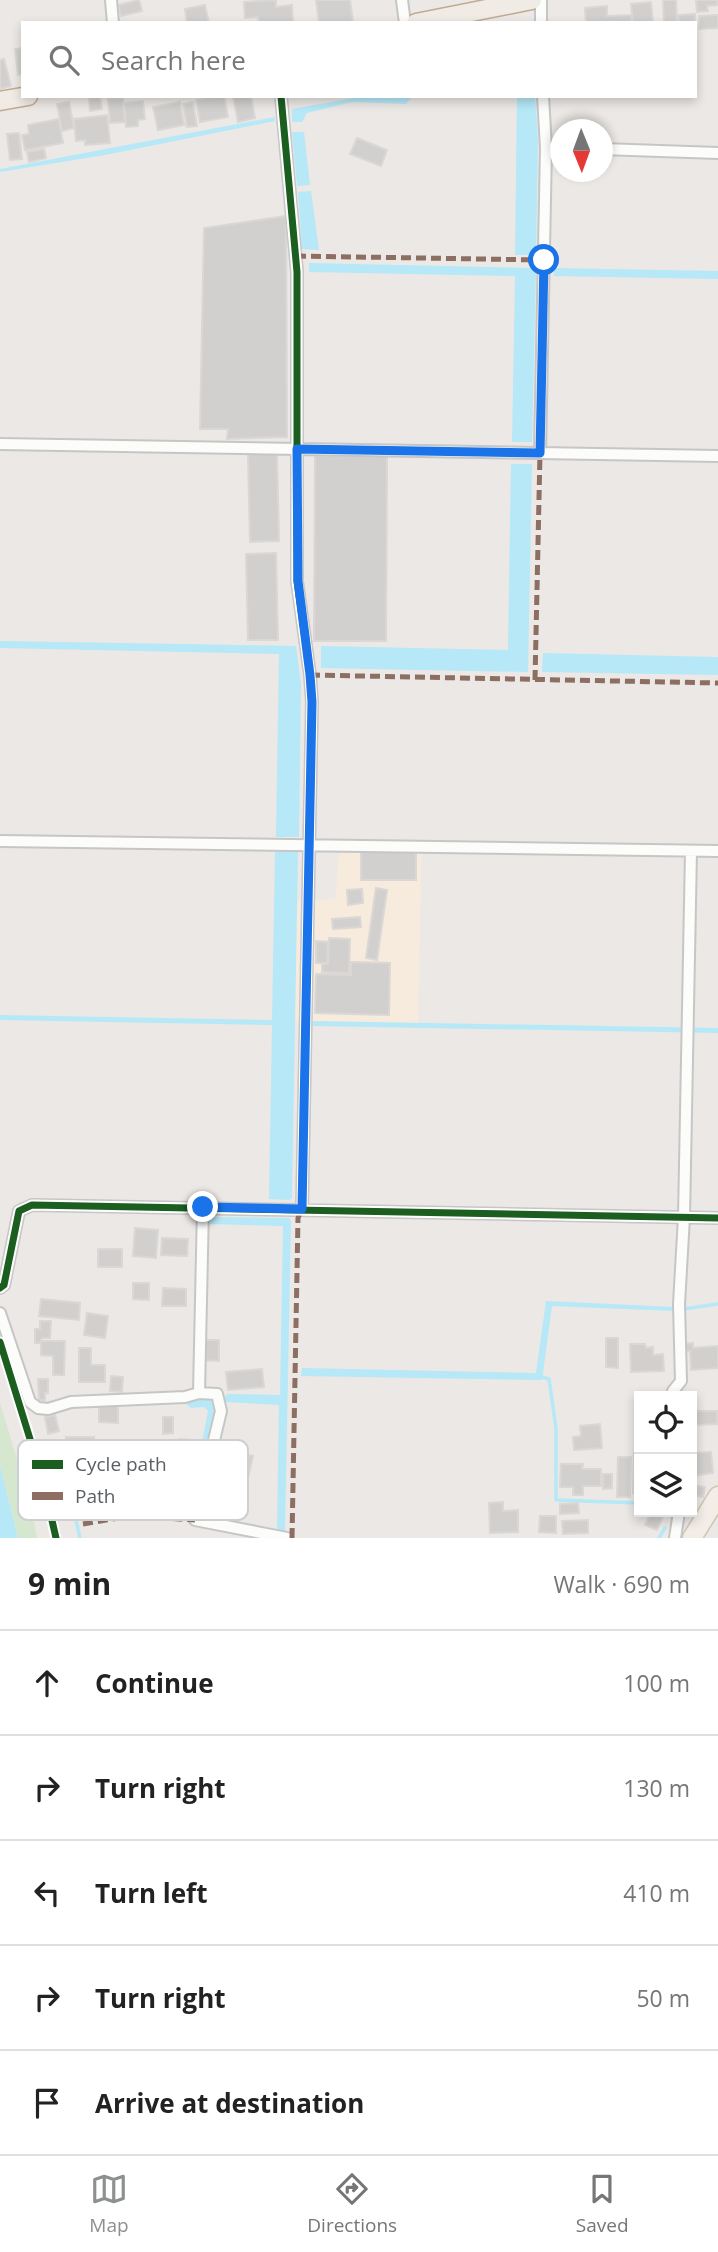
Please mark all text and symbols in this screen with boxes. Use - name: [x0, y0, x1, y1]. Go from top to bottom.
- search box: [21, 21, 697, 98]
- icon: search: [45, 41, 83, 79]
- text: Search here: [101, 42, 246, 78]
- north arrow: [550, 119, 613, 182]
- route start: [528, 244, 559, 275]
- route end: [187, 1191, 218, 1222]
- map controls: [634, 1391, 697, 1517]
- button: locate: [634, 1391, 697, 1454]
- legend: [18, 1440, 248, 1520]
- text: Cycle path: [75, 1451, 167, 1477]
- button: layers: [634, 1454, 697, 1517]
- text: Path: [75, 1483, 115, 1509]
- text: 9 min: [28, 1563, 111, 1604]
- text: Walk · 690 m: [553, 1568, 690, 1600]
- icon: ahead: [28, 1664, 66, 1702]
- text: Continue: [95, 1665, 214, 1701]
- text: 100 m: [623, 1667, 690, 1699]
- icon: right: [28, 1769, 66, 1807]
- text: Turn right: [95, 1770, 226, 1806]
- text: 130 m: [623, 1772, 690, 1804]
- icon: left: [28, 1874, 66, 1912]
- text: Turn left: [95, 1875, 207, 1911]
- text: 410 m: [623, 1877, 690, 1909]
- icon: right: [28, 1979, 66, 2017]
- text: Turn right: [95, 1980, 226, 2016]
- text: 50 m: [636, 1982, 690, 2014]
- icon: arrive: [28, 2084, 66, 2122]
- text: Arrive at destination: [95, 2085, 364, 2121]
- tab: Map: [89, 2170, 129, 2238]
- tab: Directions: [307, 2170, 397, 2238]
- tab: Saved: [576, 2170, 629, 2238]

